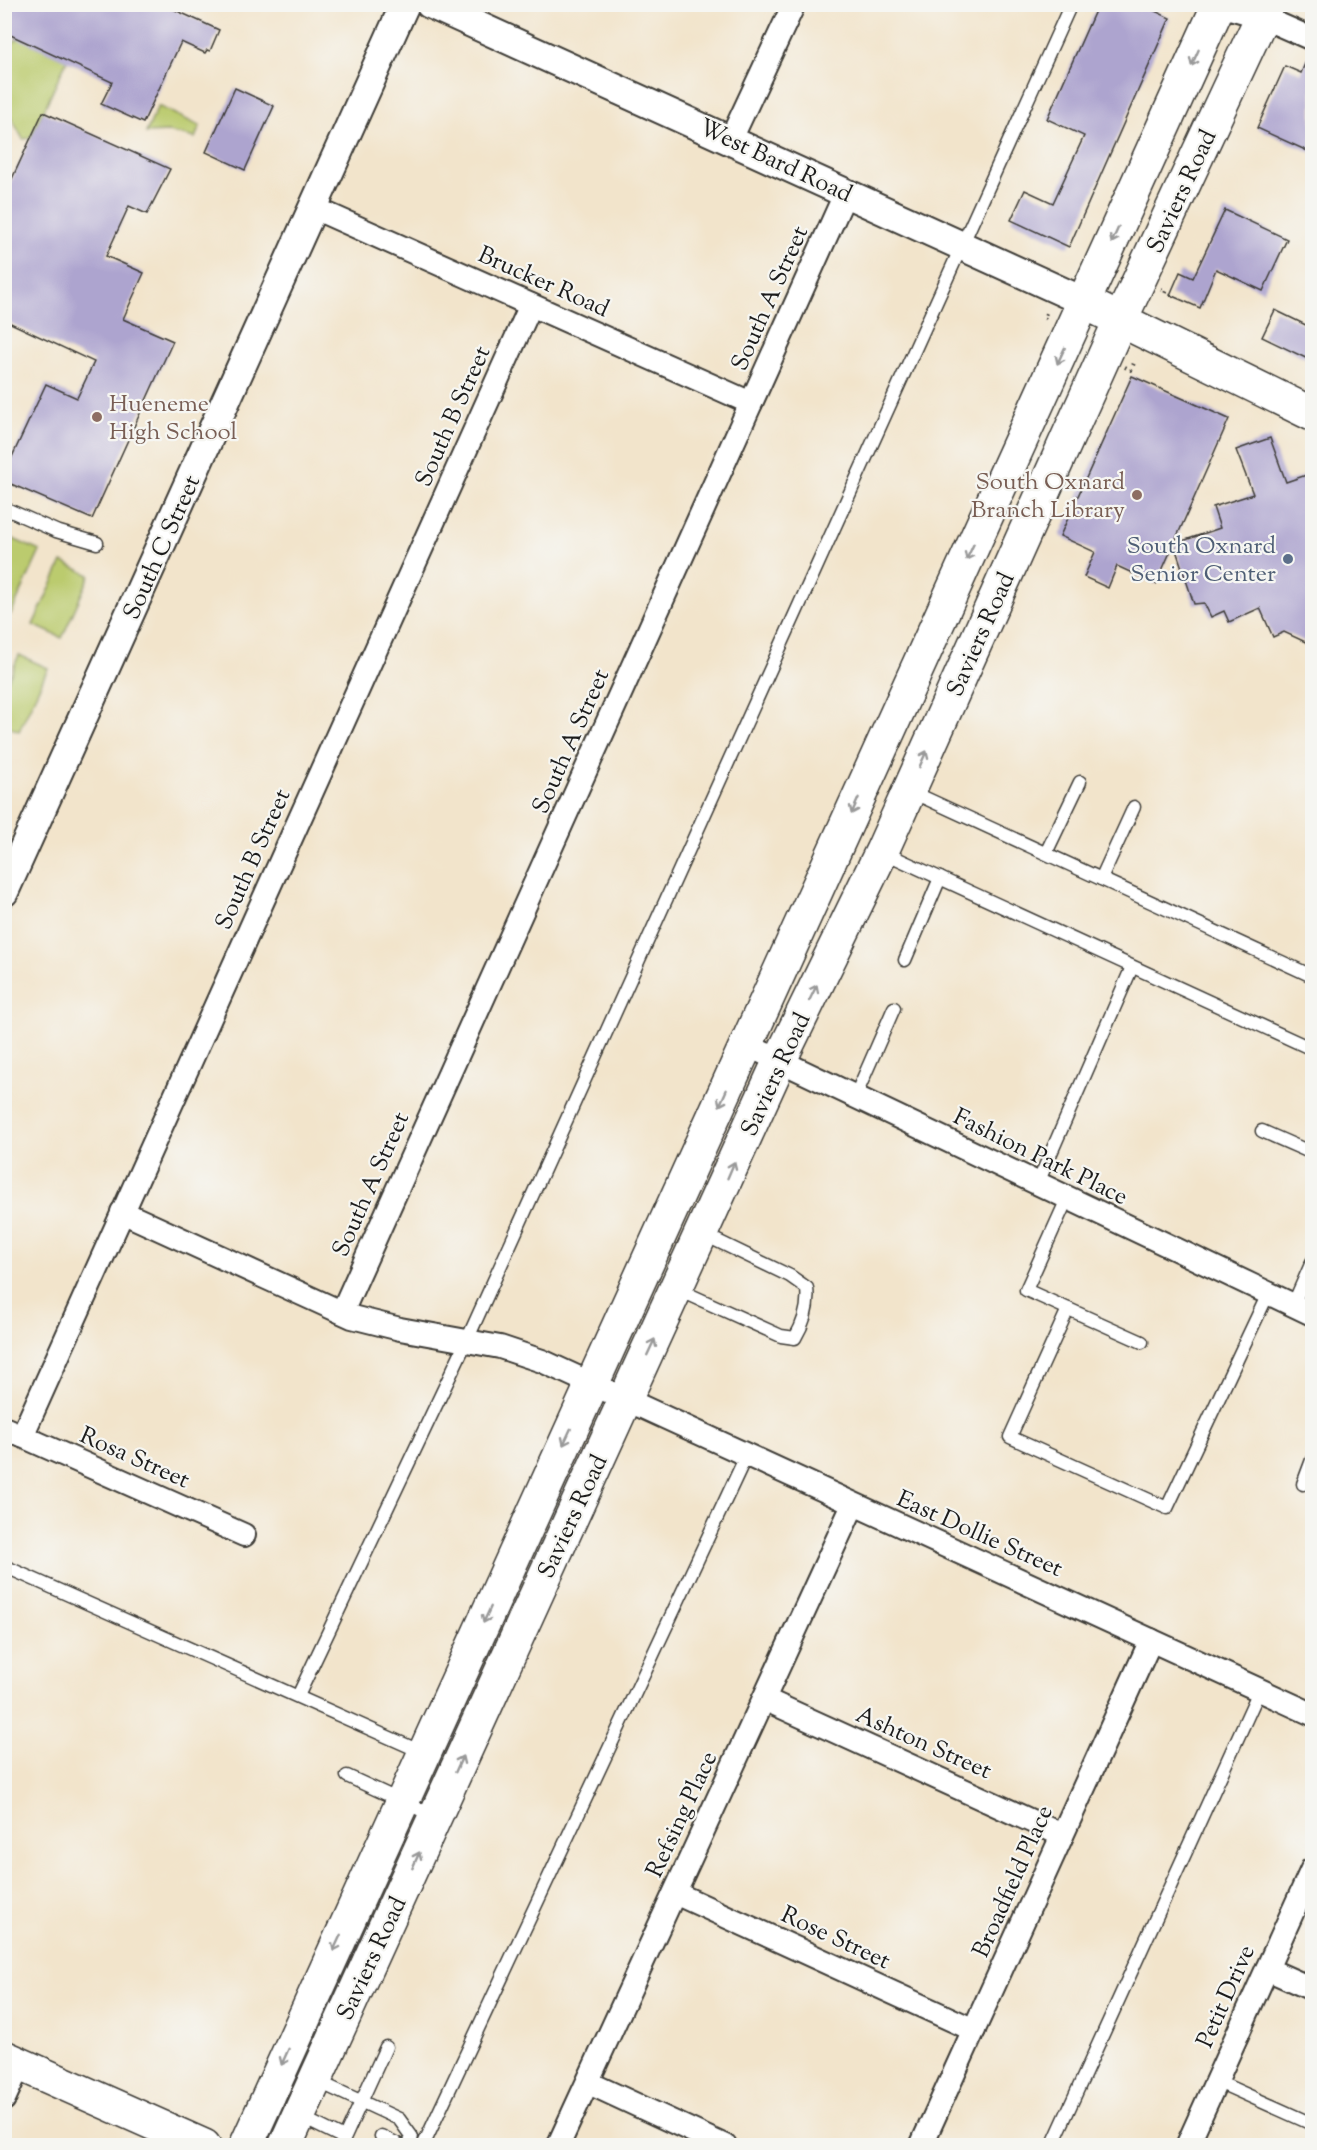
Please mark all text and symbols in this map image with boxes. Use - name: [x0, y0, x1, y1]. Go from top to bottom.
- one-way arrow: [1189, 49, 1200, 67]
- street label: West Bard Road: [693, 111, 858, 212]
- street label: Saviers Road: [1139, 124, 1226, 259]
- street label: South A Street: [724, 221, 818, 377]
- one-way arrow: [1109, 225, 1121, 243]
- street label: Brucker Road: [472, 239, 615, 327]
- street label: South B Street: [408, 341, 500, 493]
- one-way arrow: [1054, 346, 1066, 364]
- place label: Hueneme High School: [109, 388, 238, 450]
- marker: Hueneme High School: [90, 410, 104, 424]
- place label: South Oxnard Branch Library: [971, 466, 1125, 528]
- street label: South C Street: [116, 470, 210, 626]
- marker: South Oxnard Branch Library: [1130, 488, 1144, 502]
- place label: South Oxnard Senior Center: [1126, 530, 1276, 592]
- one-way arrow: [964, 542, 975, 560]
- marker: South Oxnard Senior Center: [1281, 552, 1295, 566]
- street label: Saviers Road: [939, 567, 1025, 702]
- street label: South A Street: [525, 664, 619, 820]
- one-way arrow: [918, 751, 930, 769]
- street label: South B Street: [208, 784, 300, 936]
- one-way arrow: [849, 797, 860, 815]
- one-way arrow: [808, 984, 819, 1002]
- street label: Saviers Road: [733, 1007, 820, 1142]
- one-way arrow: [716, 1089, 728, 1107]
- street label: Fashion Park Place: [947, 1101, 1133, 1215]
- street label: South A Street: [325, 1107, 419, 1263]
- one-way arrow: [726, 1161, 738, 1179]
- one-way arrow: [645, 1339, 657, 1357]
- street label: Rosa Street: [74, 1419, 195, 1498]
- one-way arrow: [561, 1428, 573, 1446]
- street label: Saviers Road: [530, 1449, 617, 1584]
- street label: East Dollie Street: [891, 1483, 1068, 1587]
- one-way arrow: [480, 1605, 492, 1623]
- street label: Ashton Street: [850, 1699, 997, 1789]
- street label: Refsing Place: [639, 1746, 727, 1884]
- one-way arrow: [453, 1755, 465, 1773]
- street label: Broadfield Place: [965, 1800, 1063, 1964]
- one-way arrow: [410, 1851, 422, 1869]
- street label: Saviers Road: [329, 1891, 416, 2026]
- street label: Rose Street: [775, 1899, 896, 1979]
- one-way arrow: [330, 1934, 342, 1952]
- street label: Petit Drive: [1189, 1940, 1265, 2054]
- one-way arrow: [279, 2048, 290, 2066]

